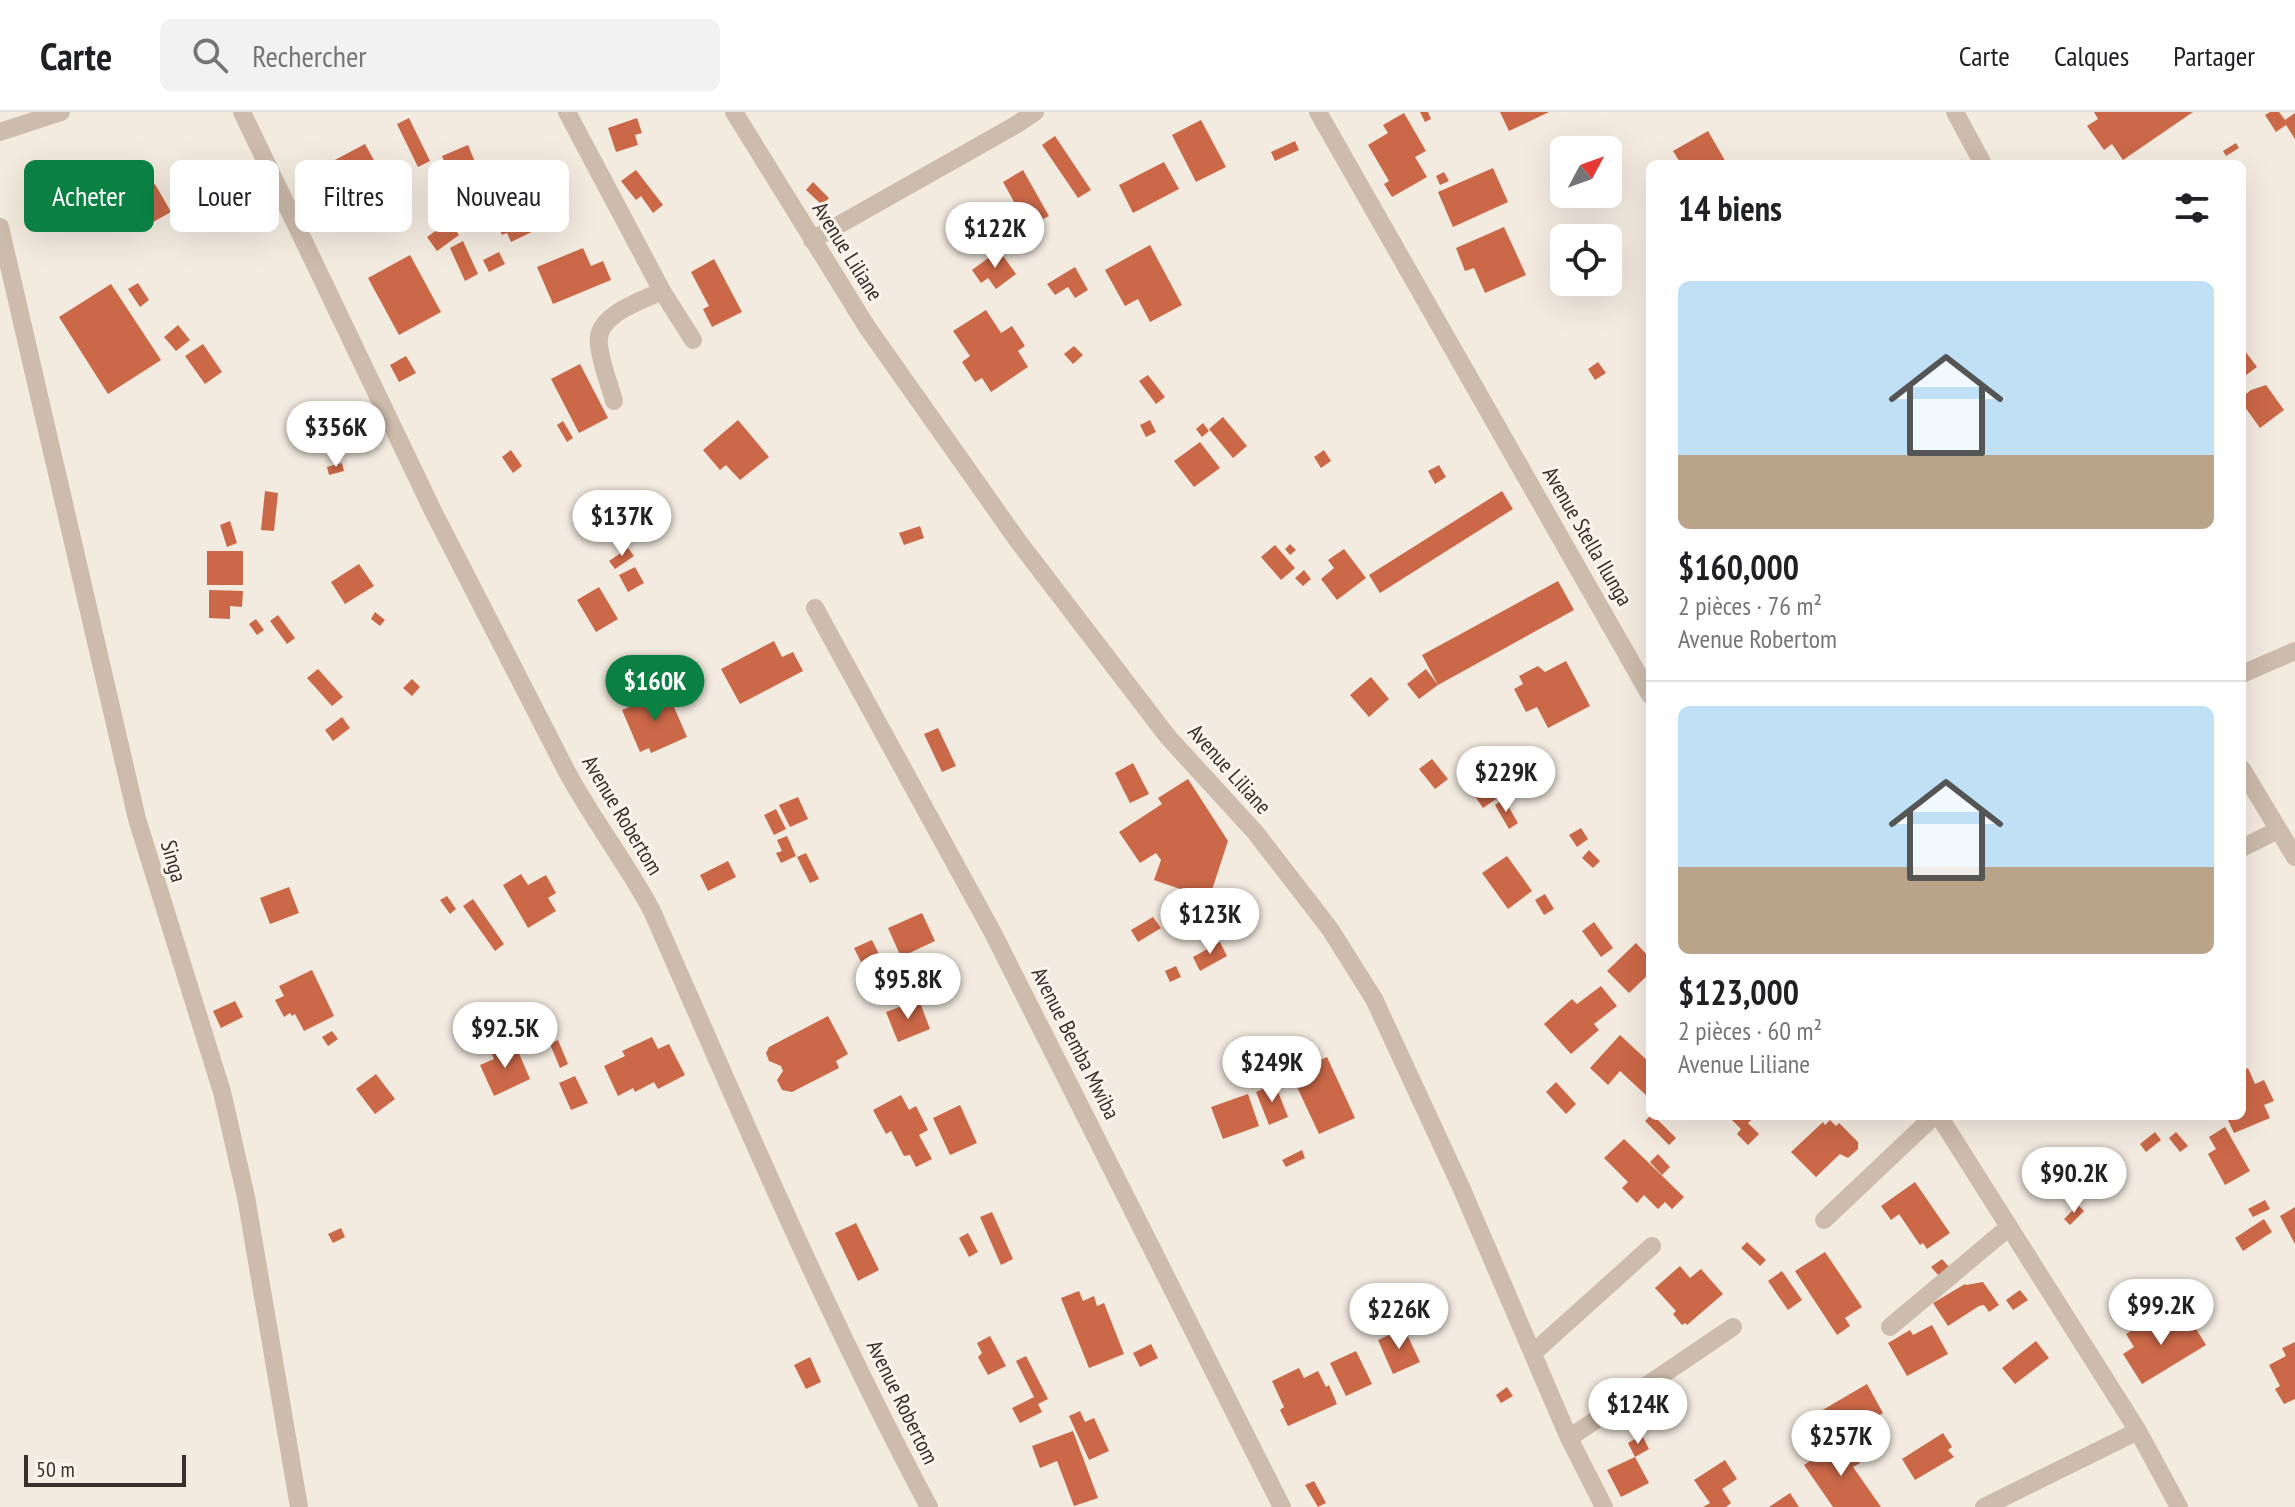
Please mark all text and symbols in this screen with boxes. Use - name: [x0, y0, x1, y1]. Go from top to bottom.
- search box: [160, 19, 720, 91]
- text: Carte: [40, 31, 112, 80]
- icon: search: [188, 33, 232, 77]
- text: Rechercher: [252, 36, 367, 75]
- text: Carte: [1959, 37, 2010, 74]
- text: Calques: [2054, 37, 2129, 74]
- text: Partager: [2173, 37, 2255, 74]
- north arrow: [1550, 136, 1622, 208]
- map controls: [1550, 136, 1622, 296]
- chip: Acheter: [24, 160, 154, 232]
- chip: Louer: [170, 160, 279, 232]
- chip: Filtres: [295, 160, 412, 232]
- chip: Nouveau: [428, 160, 569, 232]
- text: 14 biens: [1678, 186, 1782, 230]
- icon: filters: [2170, 186, 2214, 230]
- street label: Avenue Liliane: [807, 196, 889, 306]
- pin: $122K: [939, 202, 1051, 270]
- text: $122K: [963, 211, 1027, 244]
- button: locate: [1550, 224, 1622, 296]
- icon: home: [1874, 333, 2018, 477]
- pin: $356K: [280, 401, 392, 469]
- text: $356K: [304, 410, 368, 443]
- street label: Avenue Stella Ilunga: [1537, 461, 1639, 611]
- pin: $137K: [566, 490, 678, 558]
- text: $137K: [590, 499, 654, 532]
- text: $160,000: [1678, 545, 1799, 589]
- text: 2 pièces · 76 m²: [1678, 589, 1822, 622]
- text: Avenue Robertom: [1678, 622, 1837, 655]
- pin: $160K: [599, 655, 711, 723]
- text: $160K: [623, 664, 687, 697]
- street label: Avenue Liliane: [1182, 718, 1278, 820]
- pin: $229K: [1450, 746, 1562, 814]
- street label: Avenue Robertom: [576, 750, 670, 880]
- text: $229K: [1474, 755, 1538, 788]
- icon: home: [1874, 758, 2018, 902]
- street label: Singa: [155, 837, 193, 885]
- pin: $123K: [1154, 888, 1266, 956]
- text: $123K: [1178, 897, 1242, 930]
- pin: $95.8K: [843, 953, 973, 1021]
- text: $95.8K: [874, 962, 942, 995]
- street label: Avenue Bemba Mwiba: [1026, 962, 1126, 1124]
- text: $123,000: [1678, 970, 1799, 1014]
- pin: $92.5K: [440, 1002, 570, 1070]
- text: $92.5K: [471, 1011, 539, 1044]
- text: 2 pièces · 60 m²: [1678, 1014, 1822, 1047]
- pin: $249K: [1216, 1036, 1328, 1104]
- text: $249K: [1240, 1045, 1304, 1078]
- text: Avenue Liliane: [1678, 1047, 1810, 1080]
- pin: $90.2K: [2009, 1147, 2139, 1215]
- text: $90.2K: [2040, 1156, 2108, 1189]
- pin: $99.2K: [2096, 1279, 2226, 1347]
- pin: $226K: [1343, 1283, 1455, 1351]
- text: $99.2K: [2127, 1288, 2195, 1321]
- text: $226K: [1367, 1292, 1431, 1325]
- street label: Avenue Robertom: [861, 1335, 945, 1469]
- pin: $124K: [1582, 1378, 1694, 1446]
- text: $124K: [1606, 1387, 1670, 1420]
- pin: $257K: [1785, 1410, 1897, 1478]
- text: $257K: [1809, 1419, 1873, 1452]
- scale bar: [24, 1451, 186, 1487]
- text: 50 m: [36, 1455, 75, 1483]

